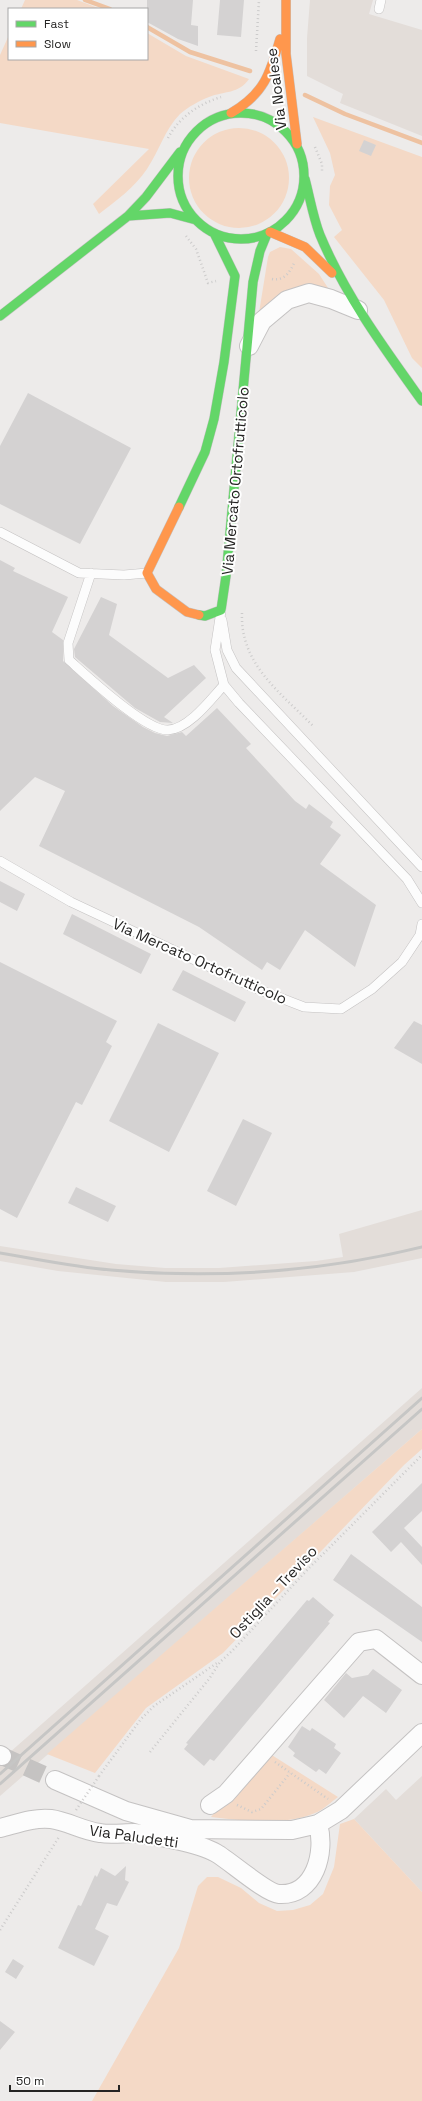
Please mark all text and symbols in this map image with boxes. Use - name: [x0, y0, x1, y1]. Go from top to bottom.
- legend: [8, 8, 148, 60]
- text: Fast: [44, 16, 69, 32]
- text: Slow: [44, 36, 71, 52]
- street label: Via Noalese: [262, 47, 290, 131]
- street label: Via Mercato Ortofrutticolo: [217, 386, 253, 576]
- street label: Via Mercato Ortofrutticolo: [110, 914, 290, 1008]
- street label: Ostiglia – Treviso: [225, 1542, 321, 1642]
- street label: Via Paludetti: [88, 1820, 180, 1852]
- scale bar: [10, 2067, 119, 2093]
- text: 50 m: [16, 2073, 44, 2089]

